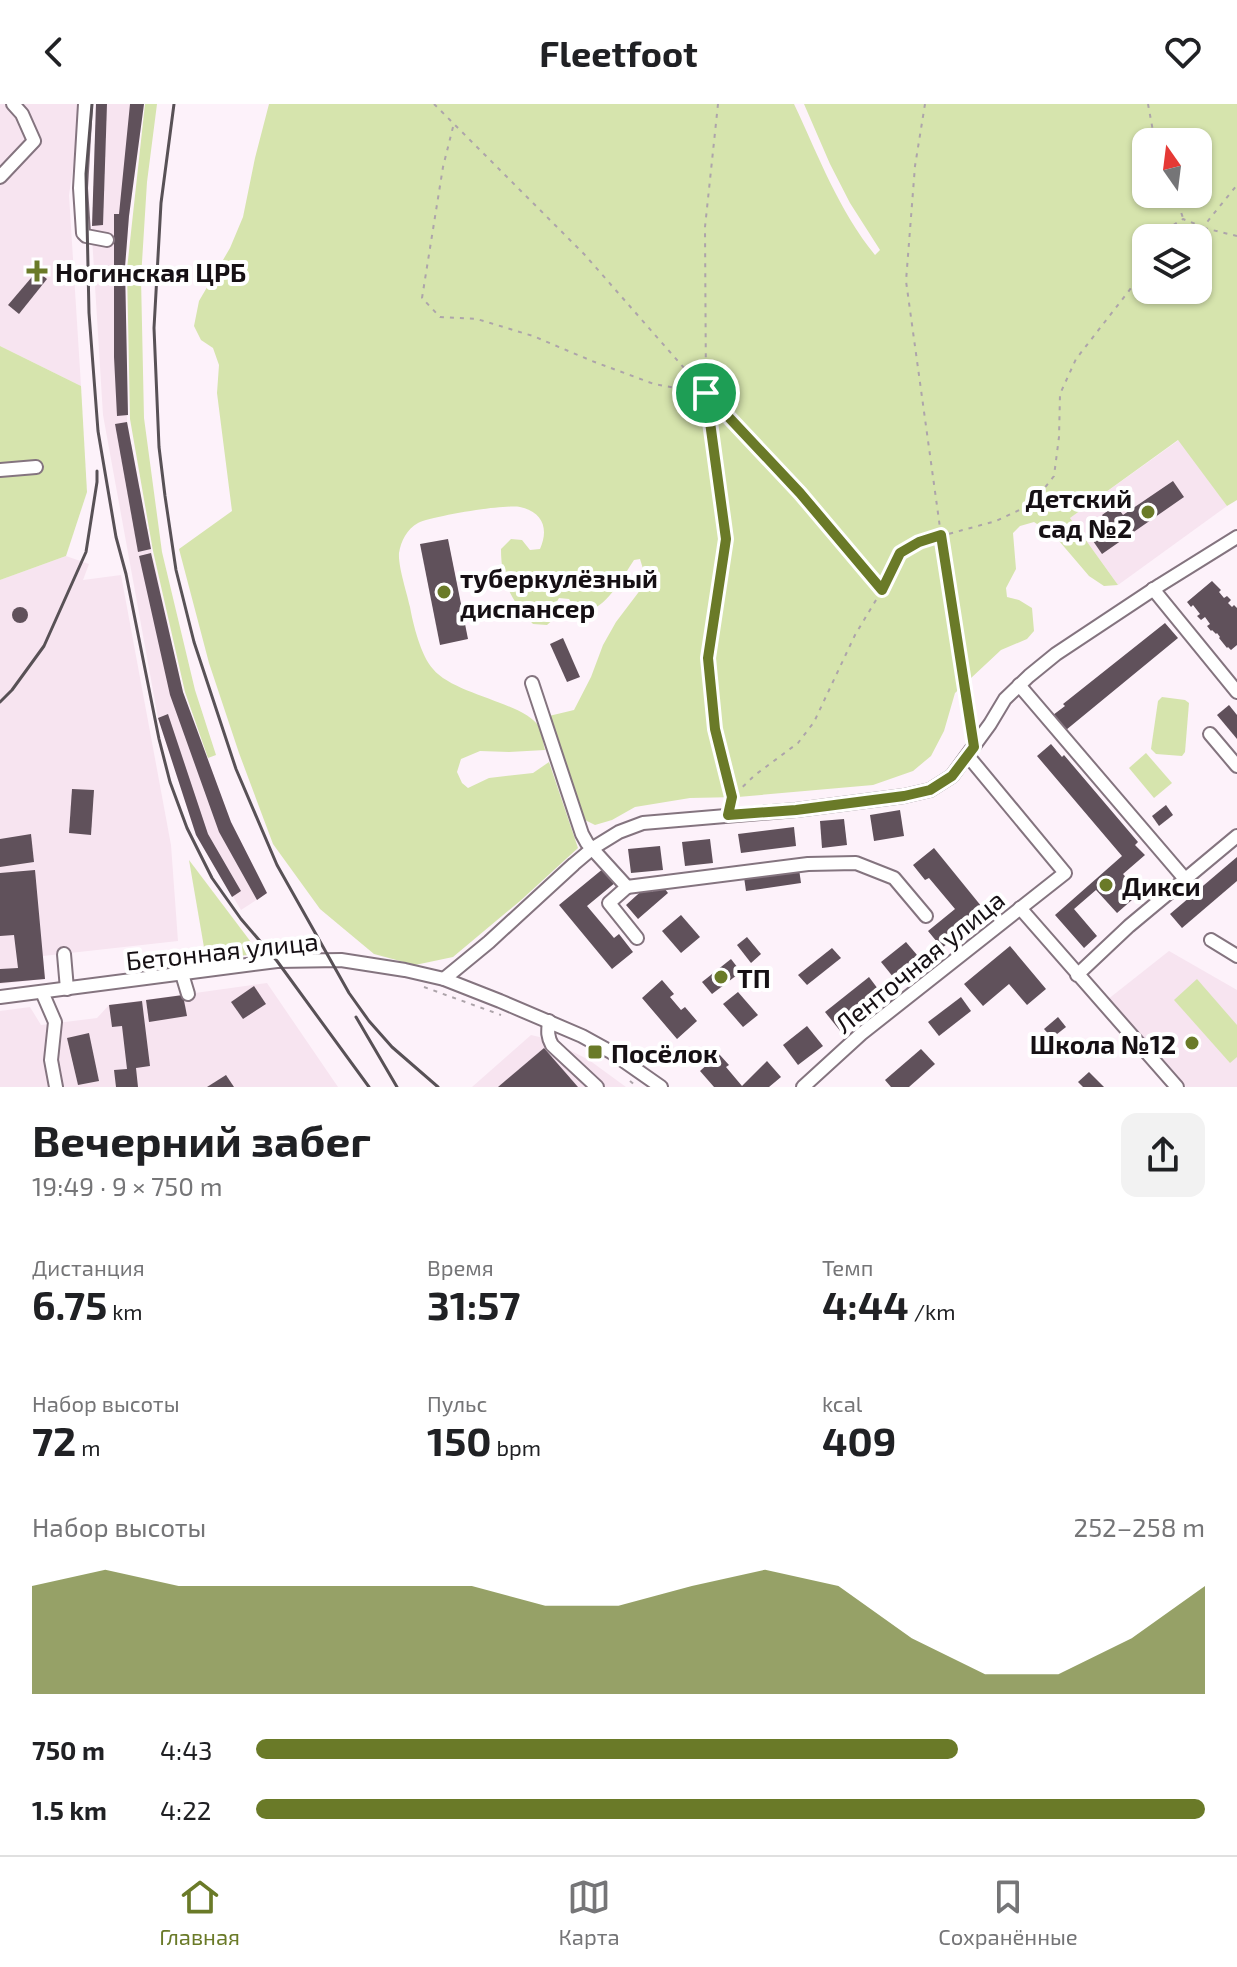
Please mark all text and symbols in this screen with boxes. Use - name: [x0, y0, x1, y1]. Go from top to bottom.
- icon: back: [32, 30, 76, 74]
- icon: heart: [1161, 30, 1205, 74]
- text: Fleetfoot: [539, 31, 698, 74]
- north arrow: [1132, 128, 1212, 208]
- map controls: [1132, 128, 1212, 304]
- button: layers: [1132, 224, 1212, 304]
- place label: Ногинская ЦРБ: [55, 256, 246, 287]
- marker: Ногинская ЦРБ: [26, 260, 48, 282]
- pin: [672, 359, 740, 427]
- icon: arrive: [684, 371, 728, 415]
- place label: Детский сад №2: [1025, 482, 1132, 543]
- marker: Детский сад №2: [1139, 503, 1157, 521]
- place label: туберкулёзный диспансер: [460, 562, 658, 623]
- marker: туберкулёзный диспансер: [435, 583, 453, 601]
- place label: Дикси: [1122, 870, 1201, 901]
- marker: Дикси: [1097, 876, 1115, 894]
- street label: Ленточная улица: [828, 883, 1011, 1040]
- street label: Бетонная улица: [124, 924, 320, 977]
- place label: ТП: [737, 962, 771, 993]
- marker: ТП: [712, 968, 730, 986]
- place label: Школа №12: [1030, 1028, 1176, 1059]
- marker: Школа №12: [1183, 1034, 1201, 1052]
- place label: Посёлок: [611, 1037, 718, 1068]
- marker: Посёлок: [586, 1043, 604, 1061]
- text: Вечерний забег: [32, 1113, 371, 1166]
- button: share: [1121, 1113, 1205, 1197]
- text: 19:49 · 9 × 750 m: [32, 1170, 223, 1201]
- text: Дистанция: [32, 1254, 145, 1280]
- text: Время: [427, 1254, 494, 1280]
- text: Темп: [822, 1254, 873, 1280]
- text: 6.75: [32, 1280, 107, 1328]
- text: 31:57: [427, 1280, 520, 1328]
- text: 4:44: [822, 1280, 909, 1328]
- text: km: [107, 1298, 143, 1324]
- text: /km: [909, 1298, 956, 1324]
- text: Набор высоты: [32, 1390, 180, 1416]
- text: Пульс: [427, 1390, 487, 1416]
- text: kcal: [822, 1390, 862, 1416]
- text: 72: [32, 1416, 76, 1464]
- text: 150: [427, 1416, 492, 1464]
- text: 409: [822, 1416, 896, 1464]
- text: m: [76, 1434, 101, 1460]
- text: bpm: [492, 1434, 541, 1460]
- text: Набор высоты: [32, 1511, 206, 1542]
- text: 252–258 m: [1074, 1511, 1205, 1542]
- text: 750 m: [32, 1734, 105, 1765]
- text: 4:43: [160, 1734, 213, 1765]
- text: 1.5 km: [32, 1794, 107, 1825]
- text: 4:22: [160, 1794, 211, 1825]
- tab: Главная: [159, 1875, 240, 1949]
- tab: Карта: [559, 1875, 620, 1949]
- tab: Сохранённые: [938, 1875, 1078, 1949]

